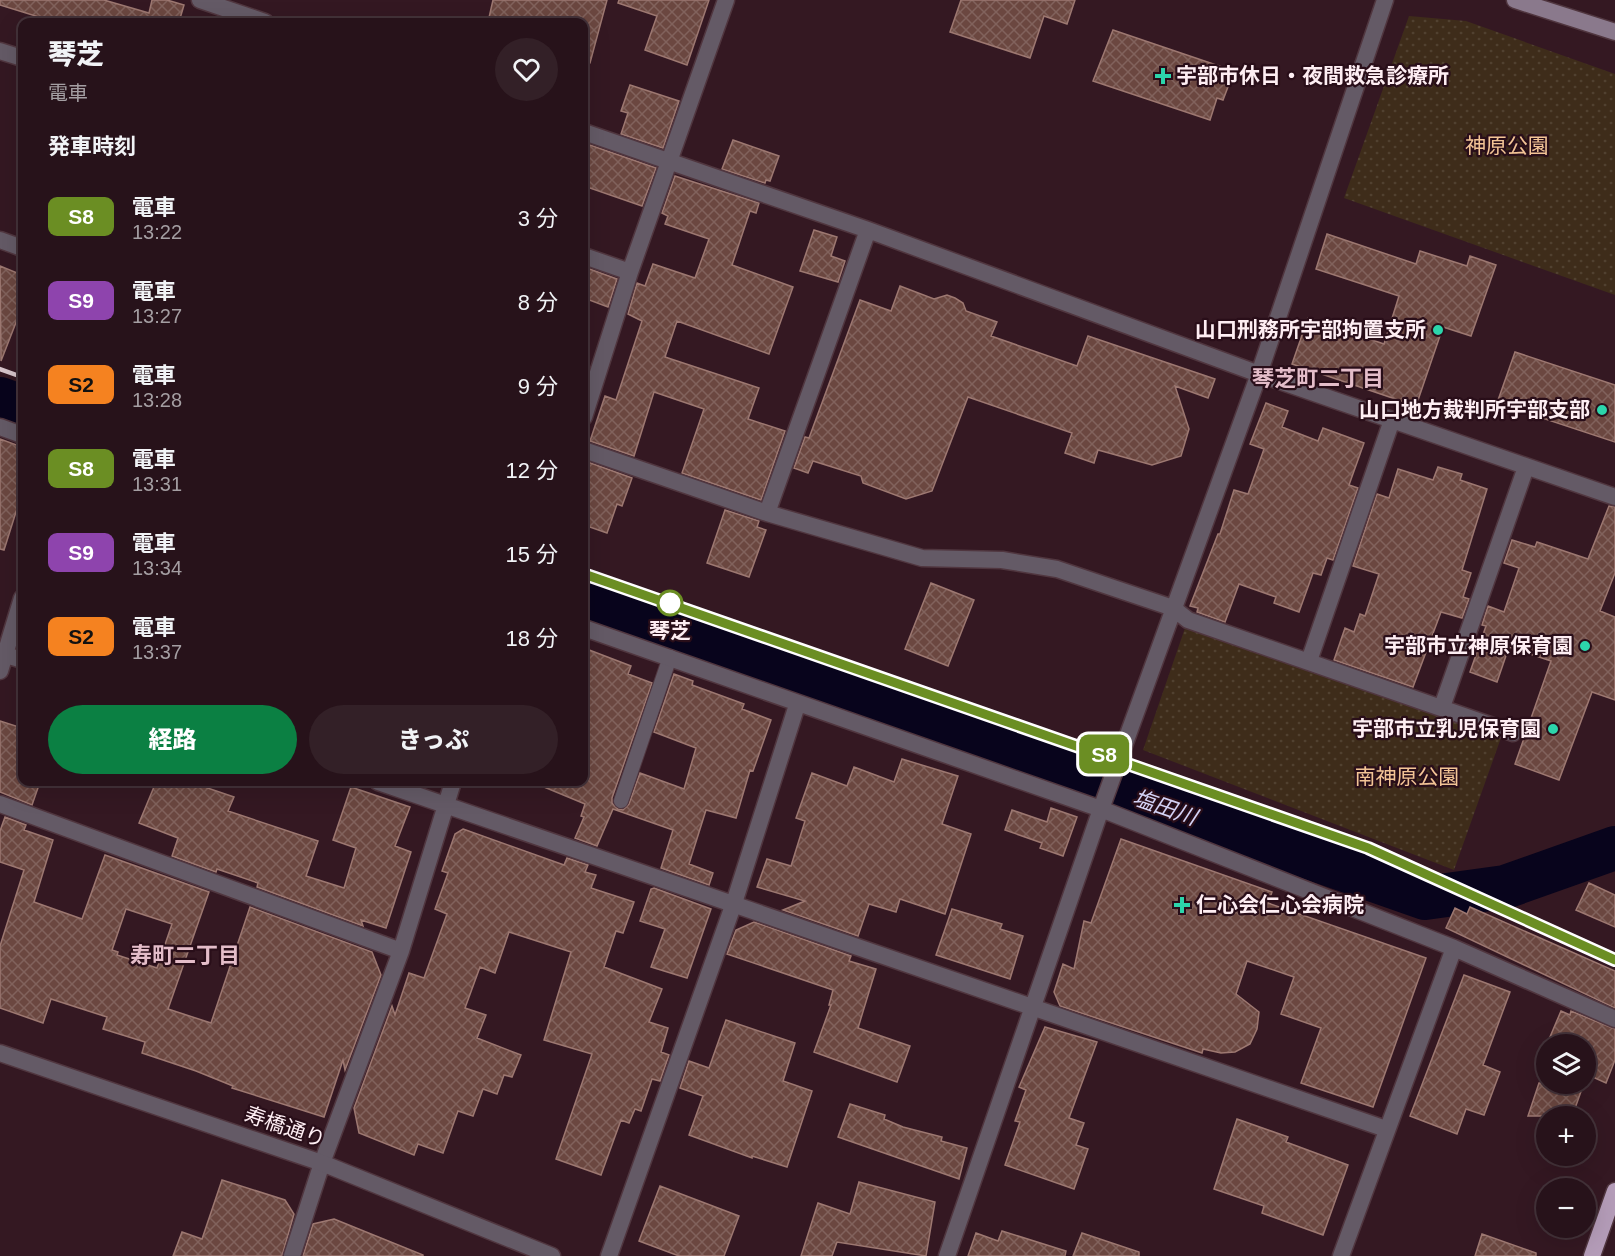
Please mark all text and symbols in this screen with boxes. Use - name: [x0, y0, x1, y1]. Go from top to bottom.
- button: heart: [495, 38, 558, 101]
- text: 琴芝: [48, 39, 104, 70]
- place label: 宇部市休日・夜間救急診療所: [1176, 64, 1449, 87]
- marker: 宇部市休日・夜間救急診療所: [1154, 67, 1172, 85]
- text: 電車: [48, 82, 88, 104]
- text: 発車時刻: [48, 134, 136, 159]
- park label: 神原公園: [1465, 134, 1549, 157]
- text: 電車: [132, 195, 176, 220]
- text: S8: [68, 205, 94, 228]
- text: 3 分: [518, 206, 558, 231]
- text: 13:22: [132, 221, 182, 243]
- text: 電車: [132, 279, 176, 304]
- text: S9: [68, 289, 94, 312]
- text: 8 分: [518, 290, 558, 315]
- text: 13:27: [132, 305, 182, 327]
- place label: 山口刑務所宇部拘置支所: [1195, 318, 1426, 341]
- marker: 山口刑務所宇部拘置支所: [1431, 323, 1445, 337]
- text: 電車: [132, 363, 176, 388]
- district label: 琴芝町二丁目: [1252, 366, 1384, 391]
- text: S2: [68, 373, 94, 396]
- text: 9 分: [518, 374, 558, 399]
- text: 13:28: [132, 389, 182, 411]
- place label: 山口地方裁判所宇部支部: [1359, 398, 1590, 421]
- marker: 山口地方裁判所宇部支部: [1595, 403, 1609, 417]
- text: 電車: [132, 447, 176, 472]
- text: S8: [68, 457, 94, 480]
- text: 12 分: [505, 458, 558, 483]
- text: 13:31: [132, 473, 182, 495]
- text: 電車: [132, 531, 176, 556]
- text: S9: [68, 541, 94, 564]
- text: 15 分: [505, 542, 558, 567]
- text: 13:34: [132, 557, 182, 579]
- marker: 琴芝: [657, 590, 683, 616]
- text: 電車: [132, 615, 176, 640]
- place label: 琴芝: [649, 619, 691, 642]
- text: S2: [68, 625, 94, 648]
- text: 18 分: [505, 626, 558, 651]
- place label: 宇部市立神原保育園: [1384, 634, 1573, 657]
- marker: 宇部市立神原保育園: [1578, 639, 1592, 653]
- text: 13:37: [132, 641, 182, 663]
- button: 経路: [48, 705, 297, 774]
- button: きっぷ: [309, 705, 558, 774]
- place label: 宇部市立乳児保育園: [1352, 717, 1541, 740]
- marker: 宇部市立乳児保育園: [1546, 722, 1560, 736]
- line badge: S8: [1077, 734, 1131, 774]
- text: S8: [1091, 743, 1117, 766]
- park label: 南神原公園: [1355, 765, 1460, 788]
- water label: 塩田川: [1130, 785, 1202, 831]
- place label: 仁心会仁心会病院: [1196, 893, 1364, 916]
- marker: 仁心会仁心会病院: [1173, 896, 1191, 914]
- district label: 寿町二丁目: [130, 943, 240, 968]
- map controls: [1536, 1034, 1596, 1238]
- button: layers: [1536, 1034, 1596, 1094]
- street label: 寿橋通り: [242, 1102, 329, 1151]
- button: +: [1536, 1106, 1596, 1166]
- button: −: [1536, 1178, 1596, 1238]

